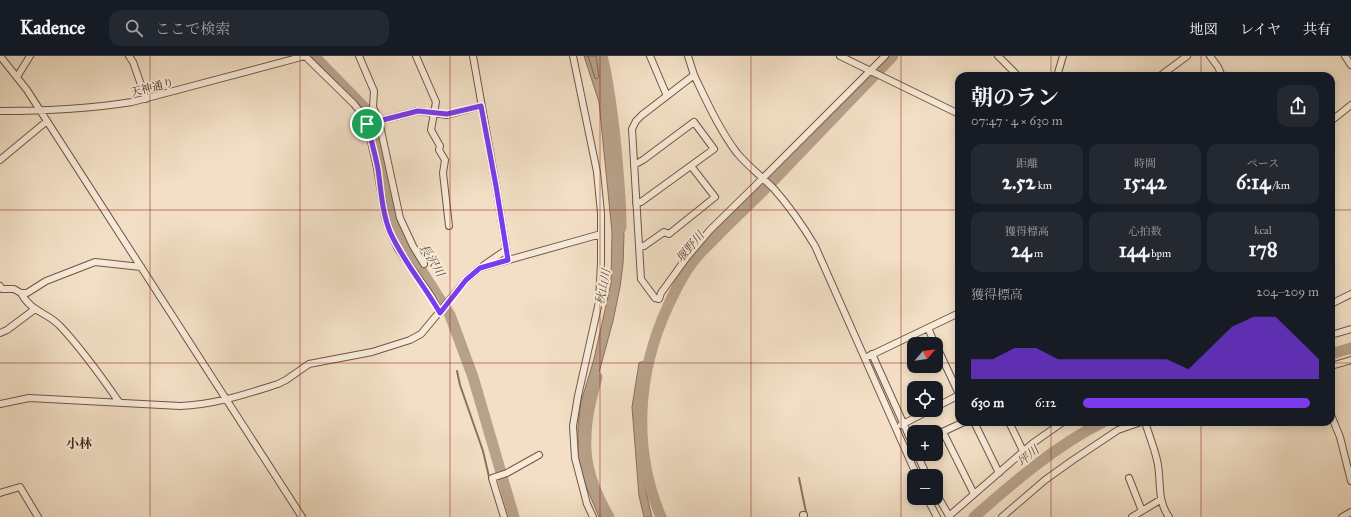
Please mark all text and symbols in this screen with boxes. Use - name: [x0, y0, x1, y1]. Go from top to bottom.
- search box: [109, 10, 389, 46]
- text: Kadence: [20, 16, 85, 39]
- icon: search: [123, 17, 145, 39]
- text: ここで検索: [155, 20, 230, 38]
- text: 地図: [1190, 21, 1218, 38]
- text: レイヤ: [1240, 21, 1281, 38]
- text: 共有: [1303, 21, 1331, 38]
- street label: 天神通り: [129, 76, 175, 99]
- text: 朝のラン: [971, 84, 1059, 111]
- button: share: [1277, 85, 1319, 127]
- pin: [350, 107, 384, 141]
- icon: arrive: [356, 113, 378, 135]
- text: 07:47 · 4 × 630 m: [971, 113, 1063, 129]
- text: 距離: [1016, 157, 1038, 170]
- text: 時間: [1134, 157, 1156, 170]
- text: ペース: [1247, 157, 1279, 170]
- text: 2.52: [1002, 170, 1035, 194]
- text: 15:42: [1123, 170, 1167, 194]
- text: 6:14: [1236, 170, 1270, 194]
- text: km: [1035, 179, 1052, 192]
- text: /km: [1270, 179, 1290, 192]
- text: kcal: [1254, 224, 1272, 237]
- text: 獲得標高: [1005, 225, 1049, 238]
- text: 心拍数: [1129, 225, 1162, 238]
- water label: 堰野川: [673, 227, 708, 265]
- text: 178: [1248, 237, 1278, 261]
- text: 24: [1011, 238, 1032, 262]
- text: 144: [1119, 238, 1149, 262]
- water label: 長沢川: [417, 241, 448, 281]
- text: m: [1032, 247, 1043, 260]
- text: bpm: [1149, 247, 1171, 260]
- water label: 秋山川: [593, 266, 614, 306]
- text: 204–209 m: [1256, 284, 1319, 300]
- text: 獲得標高: [971, 287, 1023, 303]
- north arrow: [907, 337, 943, 373]
- map controls: [907, 337, 943, 505]
- button: locate: [907, 381, 943, 417]
- text: 630 m: [971, 395, 1004, 411]
- text: 6:12: [1035, 395, 1057, 411]
- button: +: [907, 425, 943, 461]
- district label: 小林: [66, 436, 92, 452]
- water label: 坪川: [1014, 442, 1043, 469]
- button: −: [907, 469, 943, 505]

